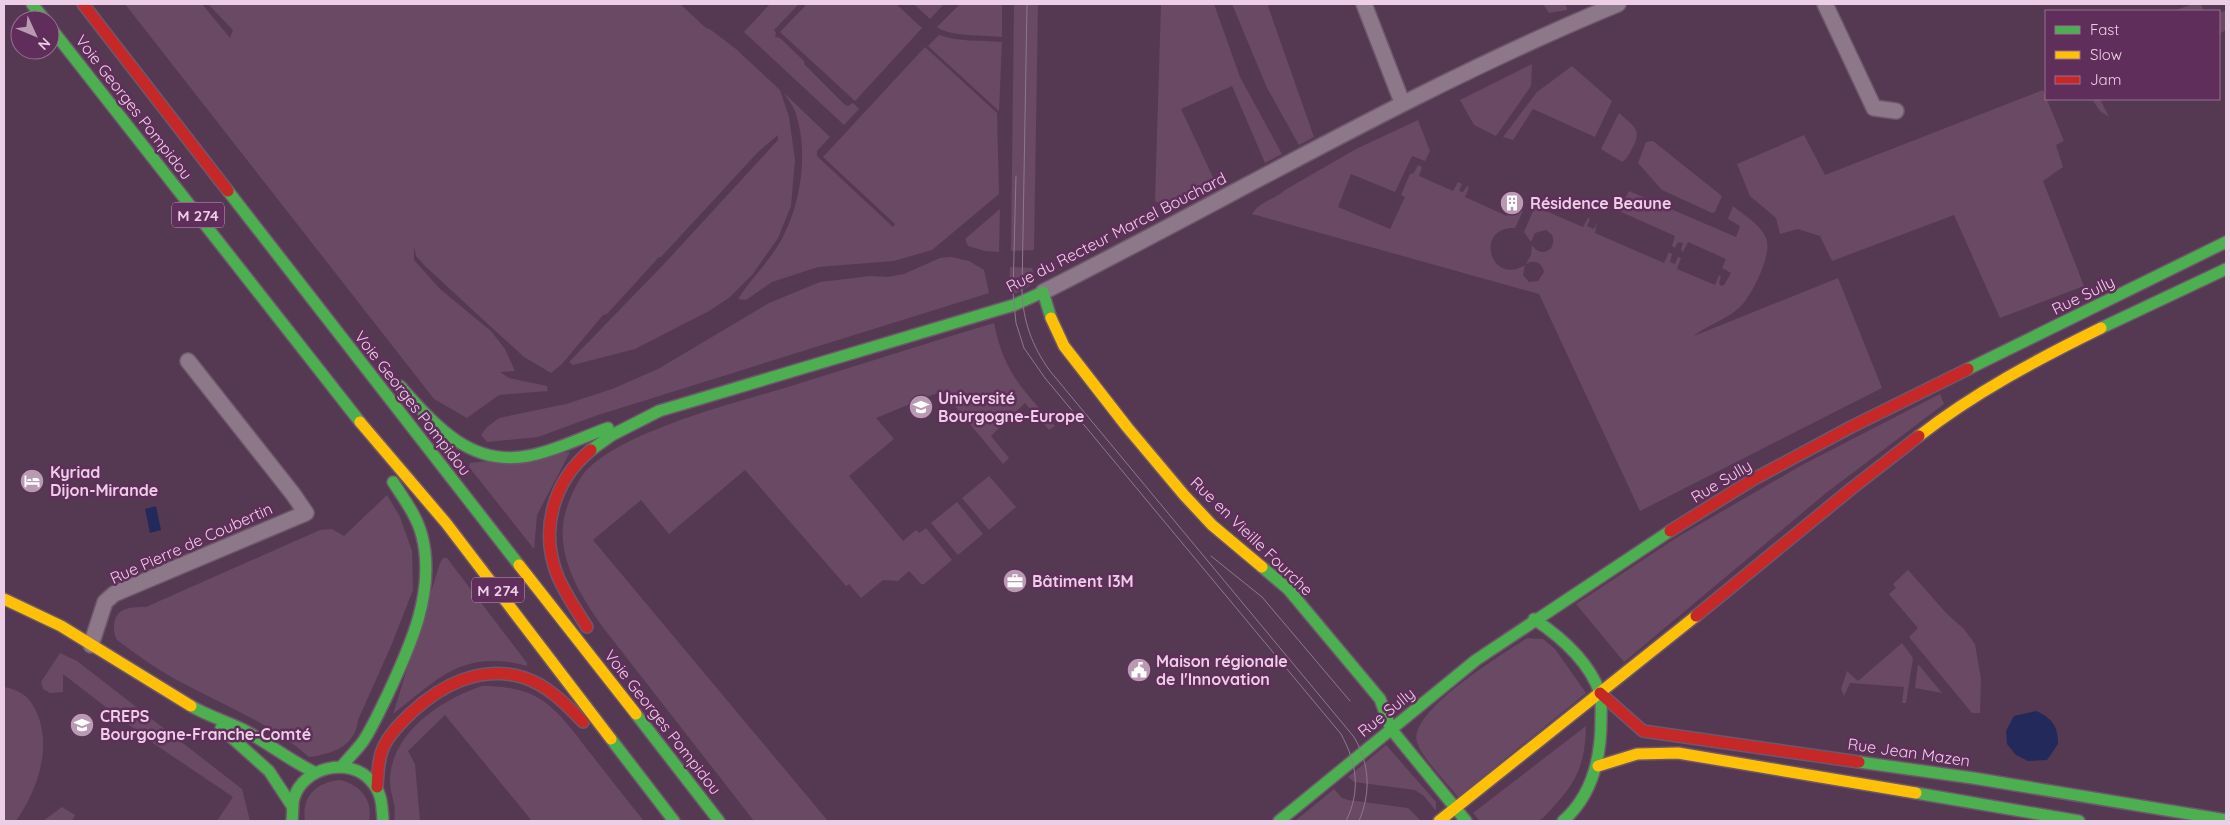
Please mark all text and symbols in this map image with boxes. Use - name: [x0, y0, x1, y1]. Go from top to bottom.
- north arrow: [10, 10, 60, 60]
- legend: [2045, 10, 2220, 100]
- text: Fast: [2090, 20, 2119, 39]
- street label: Voie Georges Pompidou: [71, 31, 197, 183]
- text: N: [34, 34, 54, 54]
- text: Slow: [2090, 45, 2122, 64]
- text: Jam: [2090, 70, 2121, 89]
- street label: Rue du Recteur Marcel Bouchard: [1003, 168, 1229, 296]
- building icon: Résidence Beaune: [1499, 190, 1525, 216]
- place label: Résidence Beaune: [1530, 193, 1671, 213]
- road number: M 274: [172, 202, 224, 228]
- street label: Rue Sully: [2048, 271, 2118, 319]
- street label: Voie Georges Pompidou: [350, 327, 476, 479]
- place label: Université Bourgogne-Europe: [938, 388, 1084, 426]
- school or university icon: Université Bourgogne-Europe: [908, 394, 934, 420]
- street label: Rue Sully: [1687, 455, 1755, 507]
- place label: Kyriad Dijon-Mirande: [50, 462, 158, 500]
- hotel icon: Kyriad Dijon-Mirande: [19, 468, 45, 494]
- street label: Rue en Vieille Fourche: [1187, 472, 1317, 600]
- street label: Rue Pierre de Coubertin: [107, 498, 275, 588]
- office icon: Bâtiment I3M: [1002, 568, 1028, 594]
- place label: Bâtiment I3M: [1032, 571, 1134, 591]
- road number: M 274: [472, 578, 524, 602]
- street label: Voie Georges Pompidou: [600, 646, 726, 798]
- place label: Maison régionale de l'Innovation: [1156, 651, 1288, 689]
- public building icon: Maison régionale de l'Innovation: [1126, 657, 1152, 683]
- street label: Rue Sully: [1354, 683, 1418, 741]
- place label: CREPS Bourgogne-Franche-Comté: [100, 706, 311, 744]
- school or university icon: CREPS Bourgogne-Franche-Comté: [69, 712, 95, 738]
- street label: Rue Jean Mazen: [1847, 734, 1971, 770]

